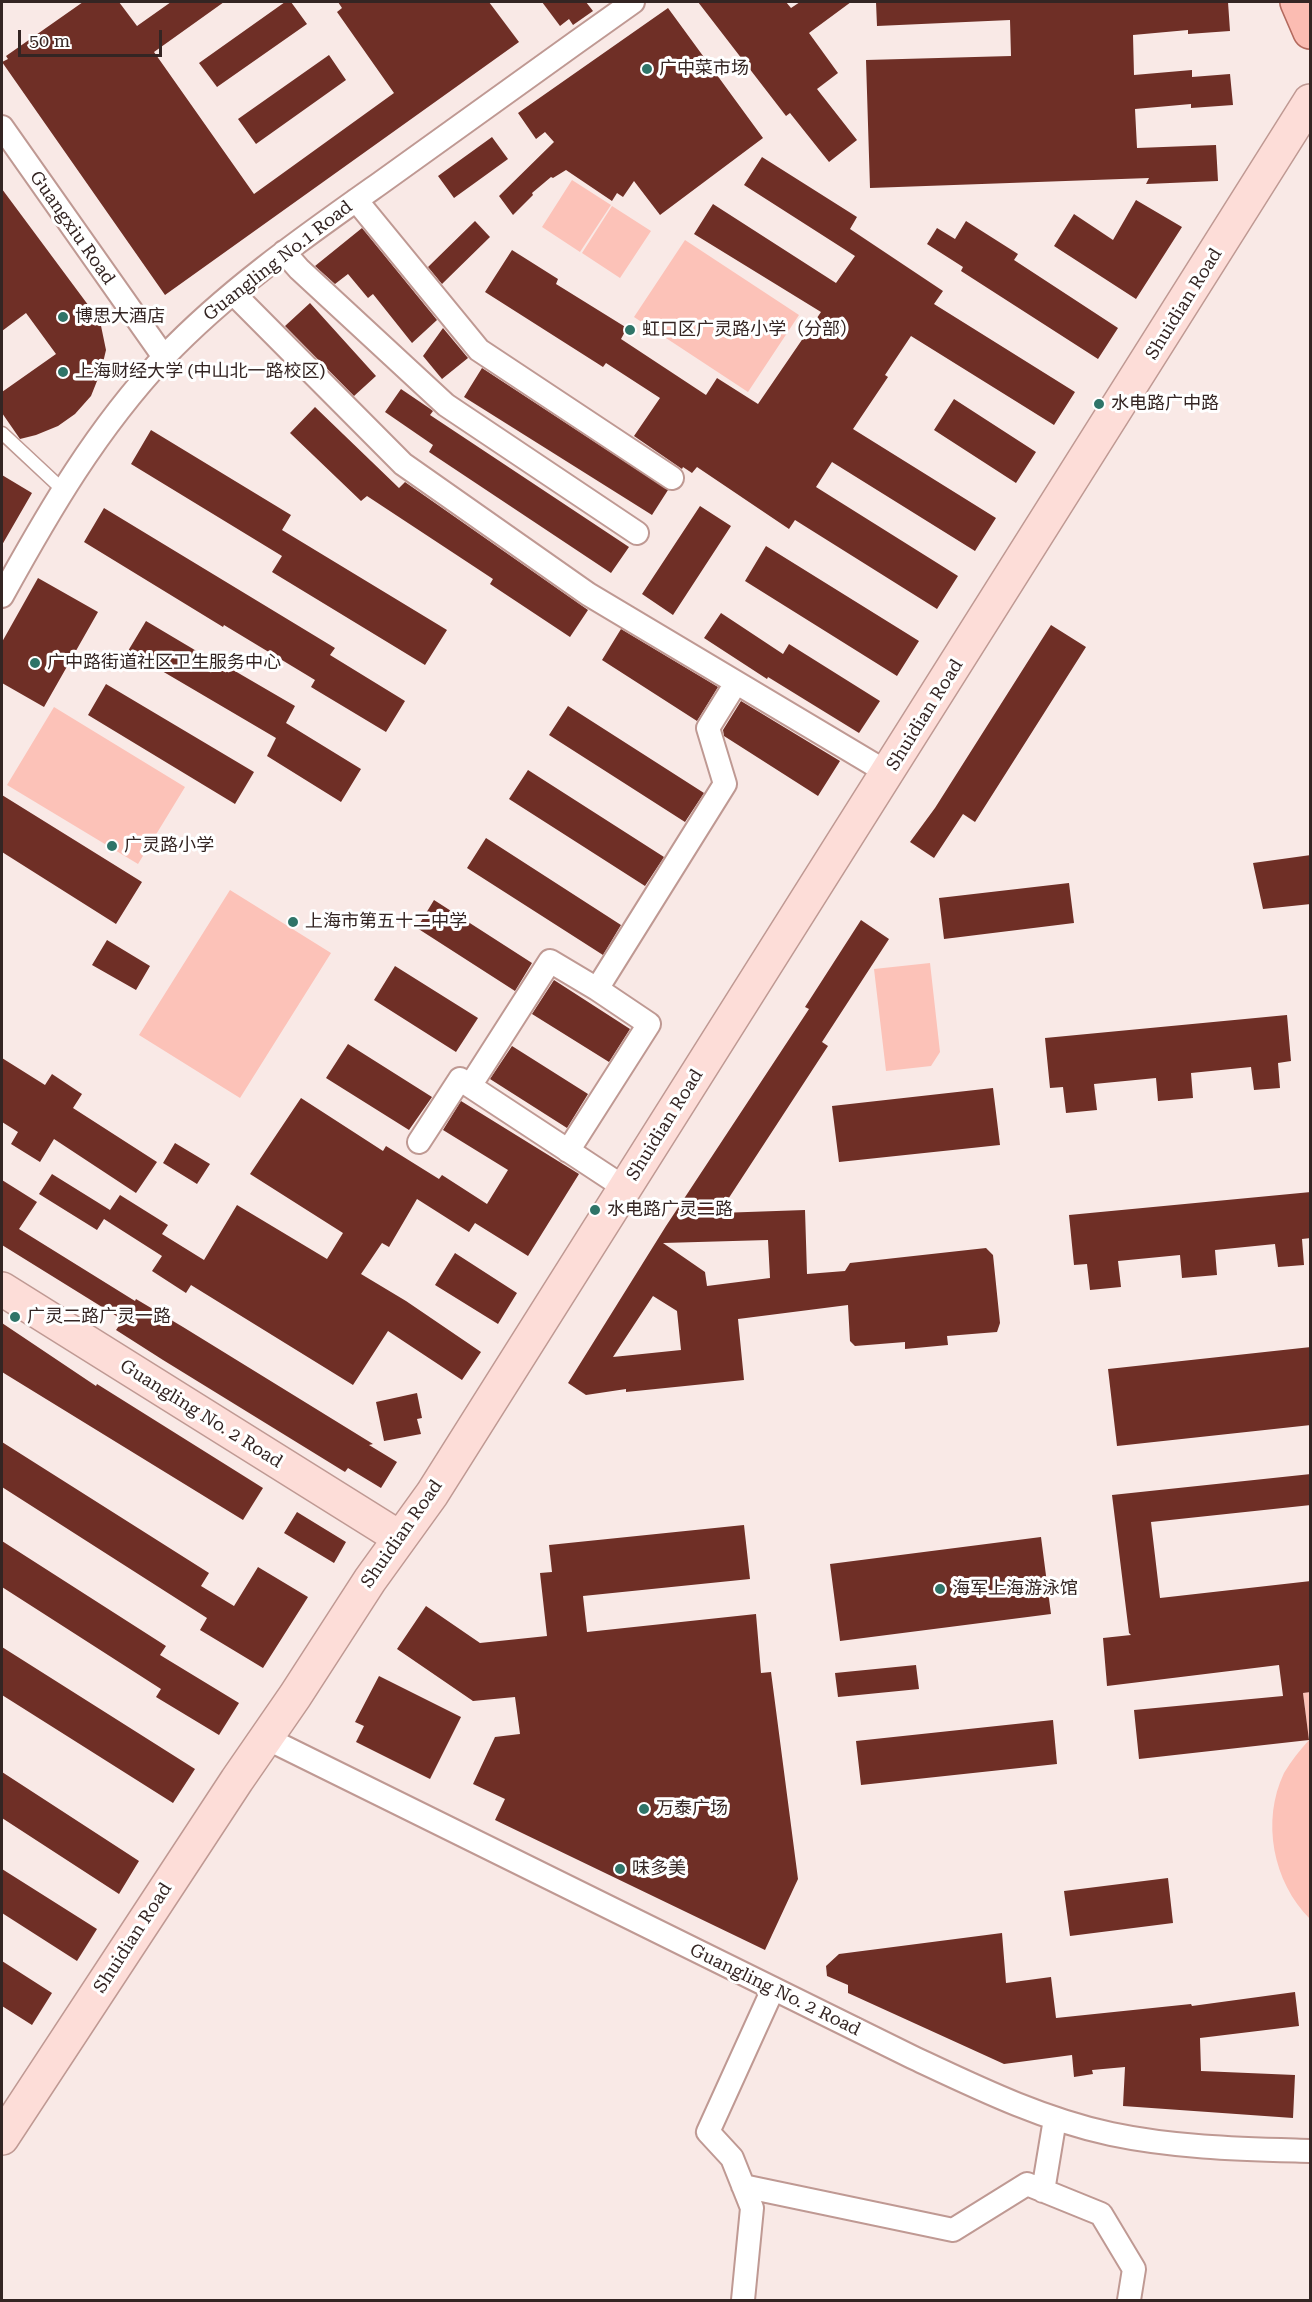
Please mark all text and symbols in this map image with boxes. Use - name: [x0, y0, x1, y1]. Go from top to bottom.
- scale bar: [21, 18, 165, 56]
- text: 50 m: [29, 30, 70, 51]
- place label: 广中菜市场: [659, 58, 749, 80]
- marker: 广中菜市场: [640, 62, 654, 76]
- street label: Guangxiu Road: [25, 167, 119, 289]
- street label: Guangling No.1 Road: [199, 196, 357, 326]
- street label: Shuidian Road: [1141, 244, 1227, 364]
- place label: 博思大酒店: [75, 306, 165, 328]
- marker: 博思大酒店: [56, 310, 70, 324]
- place label: 虹口区广灵路小学（分部）: [642, 319, 858, 341]
- marker: 虹口区广灵路小学（分部）: [623, 323, 637, 337]
- place label: 上海财经大学 (中山北一路校区): [75, 361, 325, 383]
- marker: 上海财经大学 (中山北一路校区): [56, 365, 70, 379]
- place label: 水电路广中路: [1111, 393, 1219, 415]
- marker: 水电路广中路: [1092, 397, 1106, 411]
- place label: 广中路街道社区卫生服务中心: [47, 652, 281, 674]
- street label: Shuidian Road: [882, 655, 968, 775]
- marker: 广中路街道社区卫生服务中心: [28, 656, 42, 670]
- place label: 广灵路小学: [124, 835, 214, 857]
- marker: 广灵路小学: [105, 839, 119, 853]
- place label: 上海市第五十二中学: [305, 911, 467, 933]
- marker: 上海市第五十二中学: [286, 915, 300, 929]
- street label: Shuidian Road: [622, 1065, 708, 1185]
- place label: 水电路广灵二路: [607, 1199, 733, 1221]
- marker: 水电路广灵二路: [588, 1203, 602, 1217]
- place label: 广灵二路广灵一路: [27, 1306, 171, 1328]
- marker: 广灵二路广灵一路: [8, 1310, 22, 1324]
- street label: Guangling No. 2 Road: [116, 1355, 286, 1473]
- street label: Shuidian Road: [357, 1476, 447, 1592]
- place label: 海军上海游泳馆: [952, 1578, 1078, 1600]
- marker: 海军上海游泳馆: [933, 1582, 947, 1596]
- place label: 万泰广场: [656, 1798, 728, 1820]
- marker: 万泰广场: [637, 1802, 651, 1816]
- place label: 味多美: [632, 1858, 686, 1880]
- marker: 味多美: [613, 1862, 627, 1876]
- street label: Shuidian Road: [89, 1879, 177, 1997]
- street label: Guangling No. 2 Road: [686, 1939, 864, 2041]

